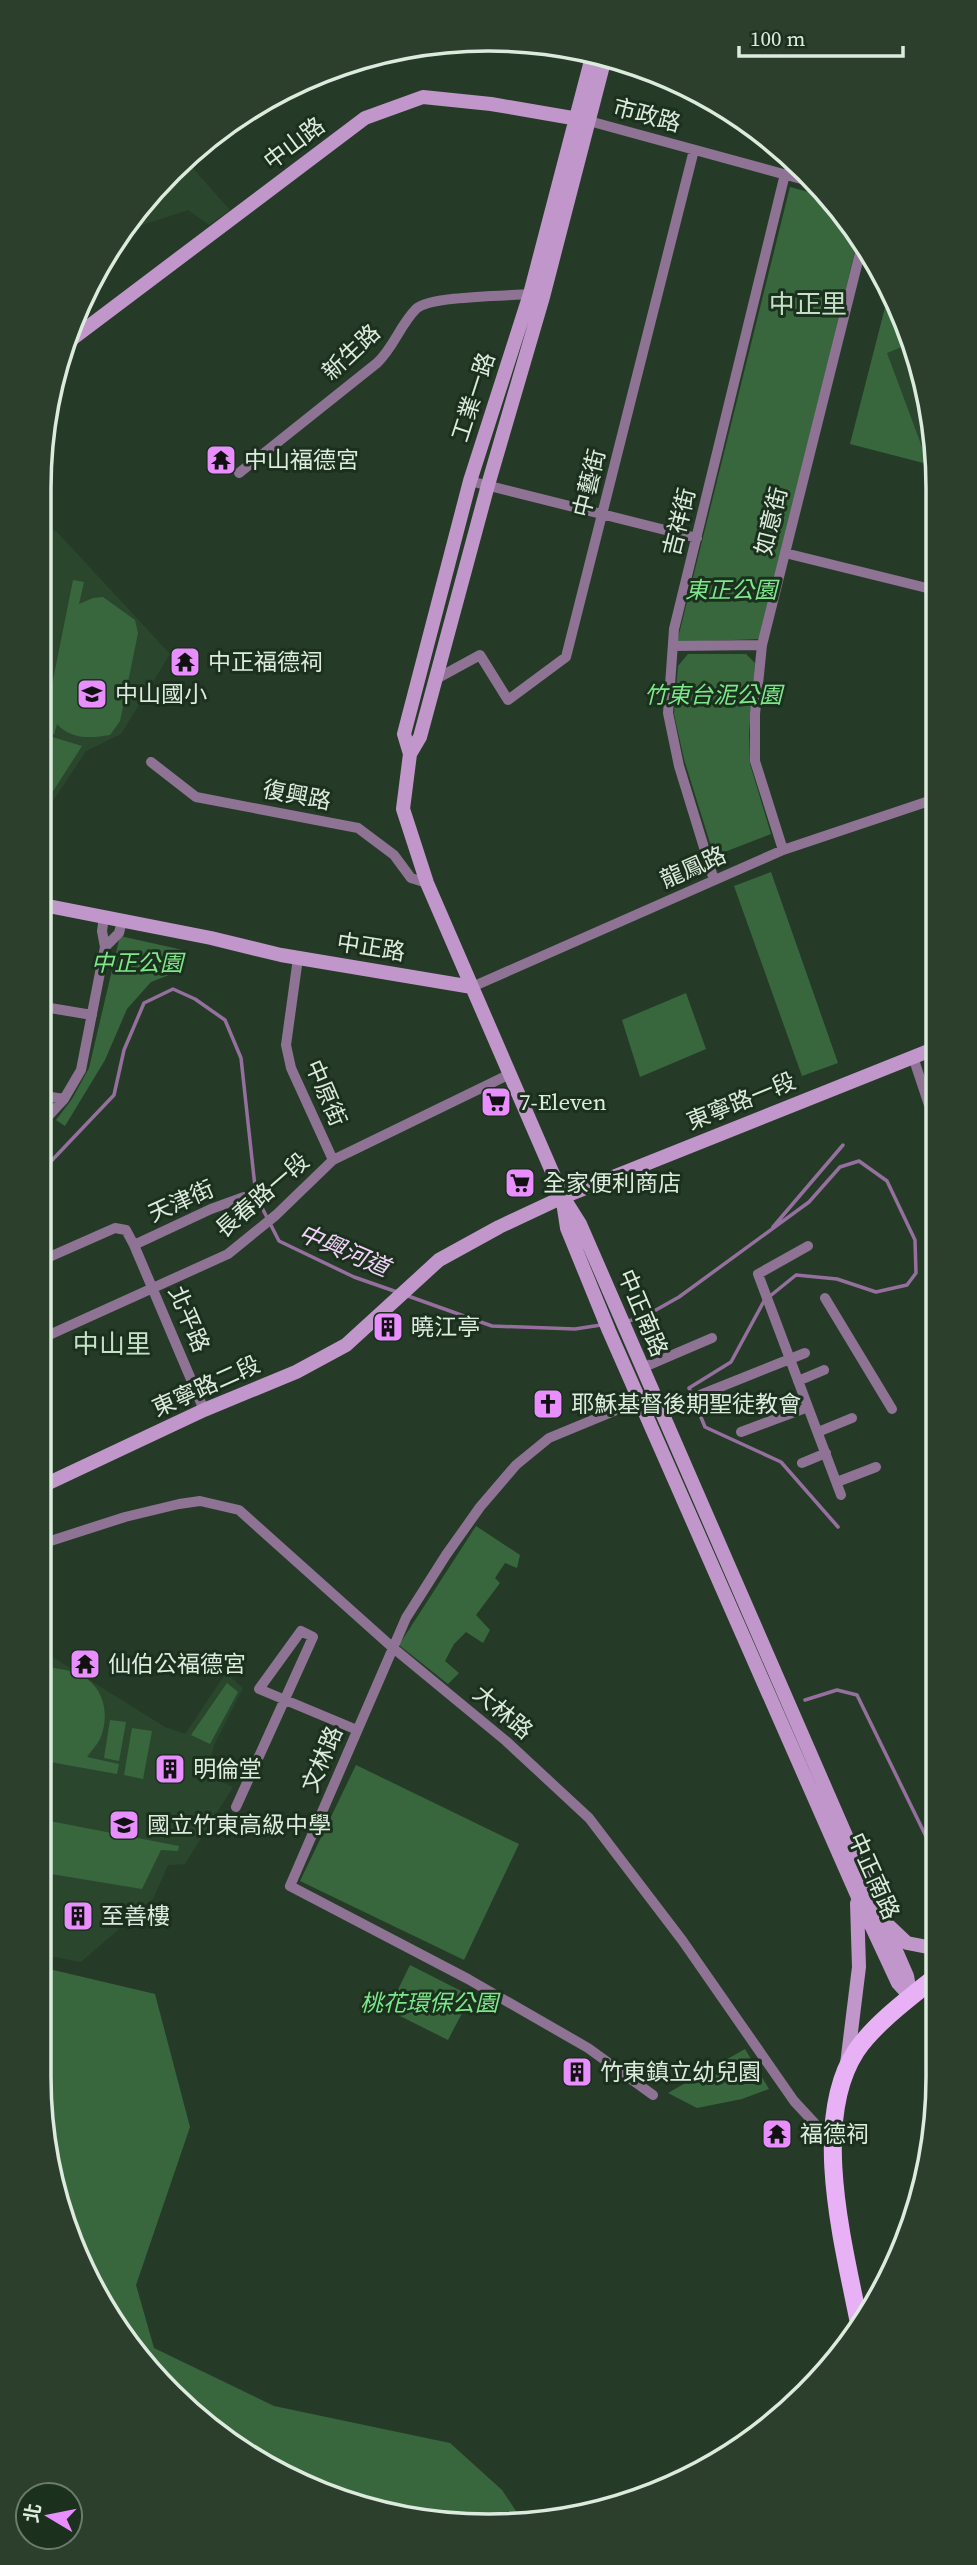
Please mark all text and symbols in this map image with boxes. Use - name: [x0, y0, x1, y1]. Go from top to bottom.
- scale bar: [739, 14, 904, 58]
- text: 100 m: [750, 24, 805, 53]
- street label: 市政路: [610, 91, 684, 139]
- street label: 中山路: [257, 109, 331, 177]
- district label: 中正里: [769, 286, 847, 322]
- street label: 新生路: [315, 317, 387, 387]
- street label: 工業一路: [444, 348, 502, 446]
- temple icon: 中山福德宮: [204, 443, 238, 477]
- place label: 中山福德宮: [244, 444, 359, 476]
- street label: 中藝街: [565, 446, 613, 520]
- street label: 如意街: [747, 484, 795, 558]
- street label: 吉祥街: [655, 485, 703, 559]
- park label: 東正公園: [685, 574, 780, 606]
- temple icon: 中正福德祠: [168, 645, 202, 679]
- place label: 中正福德祠: [208, 646, 323, 678]
- school or university icon: 中山國小: [75, 677, 109, 711]
- place label: 中山國小: [115, 678, 207, 710]
- park label: 竹東台泥公園: [644, 679, 785, 711]
- street label: 復興路: [260, 773, 334, 817]
- street label: 龍鳳路: [655, 838, 731, 896]
- street label: 中正路: [334, 926, 408, 968]
- park label: 中正公園: [91, 947, 186, 979]
- street label: 中原街: [298, 1055, 354, 1131]
- street label: 東寧路一段: [682, 1065, 800, 1137]
- supermarket icon: 7-Eleven: [479, 1085, 513, 1119]
- place label: 7-Eleven: [519, 1086, 607, 1118]
- street label: 長春路一段: [208, 1145, 316, 1245]
- supermarket icon: 全家便利商店: [503, 1166, 537, 1200]
- place label: 全家便利商店: [543, 1167, 681, 1199]
- street label: 天津街: [143, 1172, 219, 1230]
- water label: 中興河道: [293, 1216, 397, 1285]
- street label: 中正南路: [610, 1264, 676, 1362]
- street label: 北平路: [161, 1281, 217, 1357]
- building icon: 曉江亭: [371, 1310, 405, 1344]
- place label: 曉江亭: [411, 1311, 480, 1343]
- district label: 中山里: [73, 1326, 151, 1362]
- street label: 東寧路二段: [147, 1348, 265, 1424]
- church icon: 耶穌基督後期聖徒教會: [531, 1387, 565, 1421]
- place label: 耶穌基督後期聖徒教會: [571, 1388, 801, 1420]
- temple icon: 仙伯公福德宮: [68, 1647, 102, 1681]
- place label: 仙伯公福德宮: [108, 1648, 246, 1680]
- street label: 大林路: [466, 1678, 540, 1746]
- street label: 文林路: [294, 1721, 350, 1797]
- building icon: 明倫堂: [153, 1752, 187, 1786]
- place label: 明倫堂: [193, 1753, 262, 1785]
- school or university icon: 國立竹東高級中學: [107, 1808, 141, 1842]
- place label: 國立竹東高級中學: [147, 1809, 331, 1841]
- street label: 中正南路: [841, 1827, 907, 1925]
- building icon: 至善樓: [61, 1899, 95, 1933]
- place label: 至善樓: [101, 1900, 170, 1932]
- park label: 桃花環保公園: [360, 1987, 501, 2019]
- building icon: 竹東鎮立幼兒園: [560, 2055, 594, 2089]
- place label: 竹東鎮立幼兒園: [600, 2056, 761, 2088]
- temple icon: 福德祠: [760, 2117, 794, 2151]
- place label: 福德祠: [800, 2118, 869, 2150]
- north arrow: [14, 2481, 84, 2551]
- text: 北: [18, 2501, 47, 2525]

